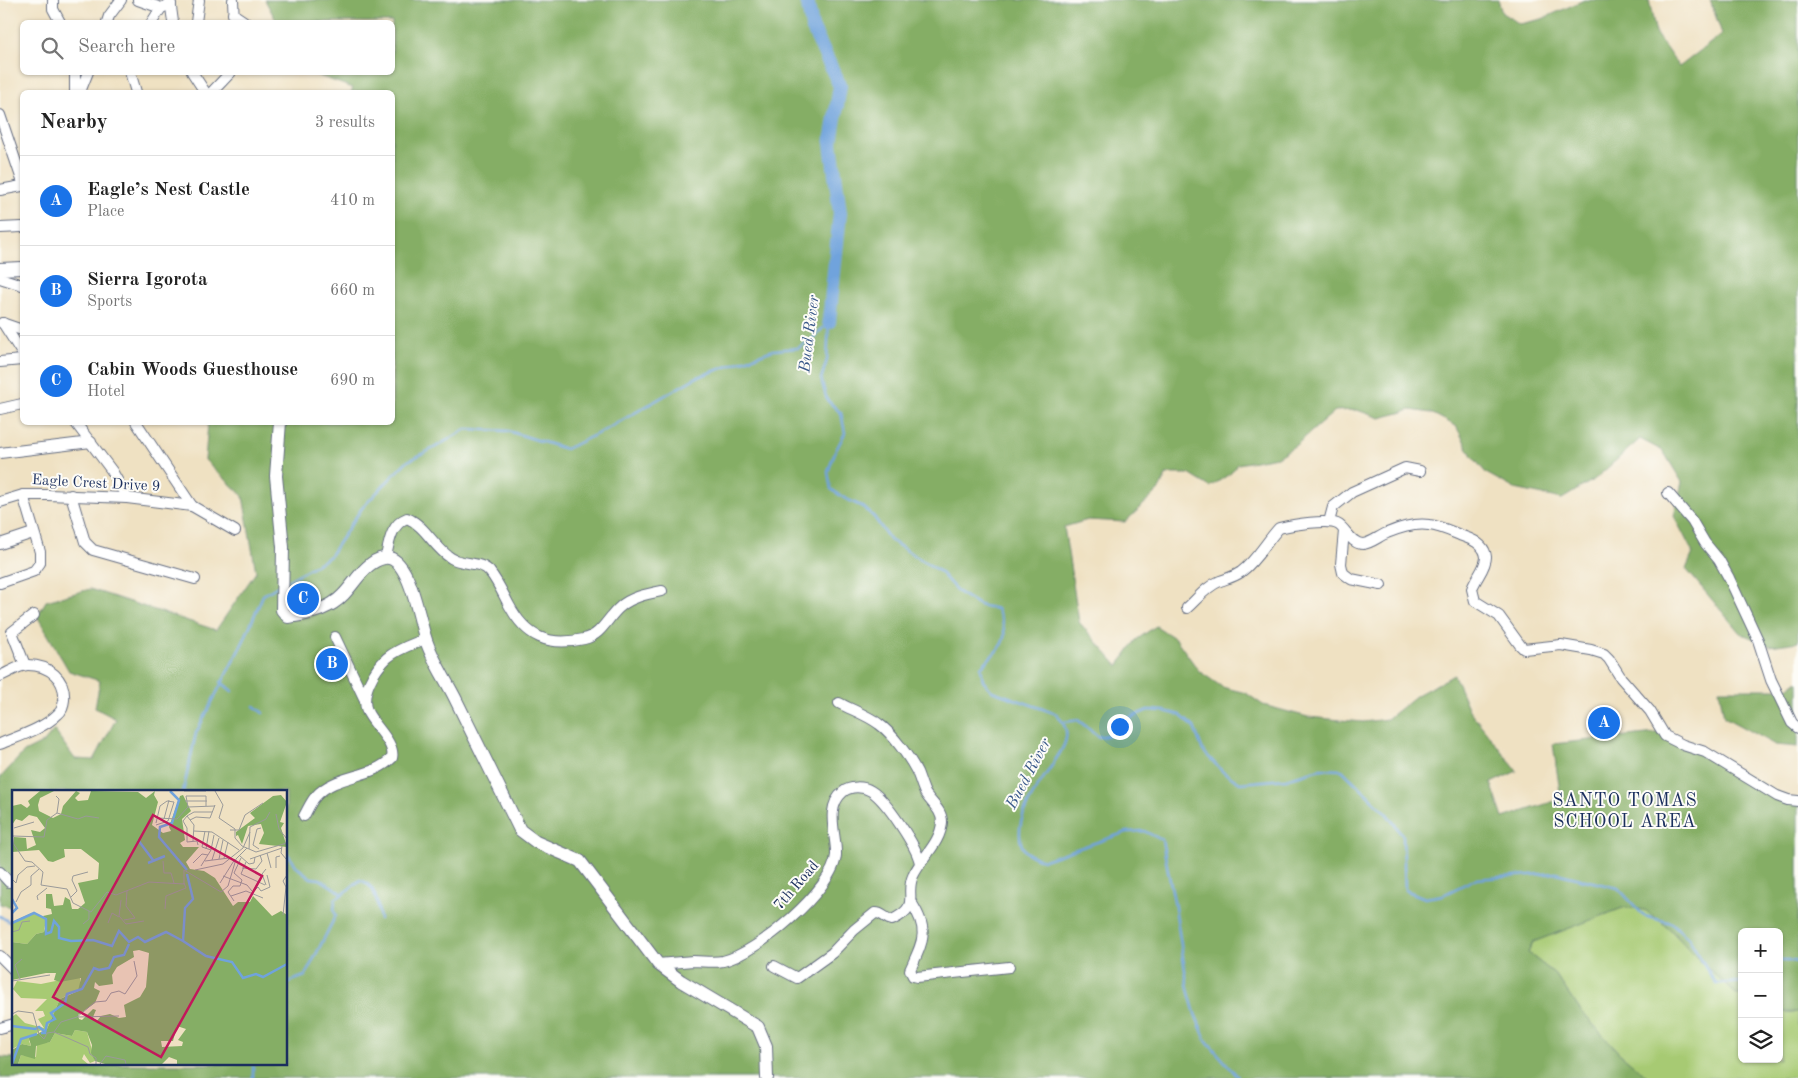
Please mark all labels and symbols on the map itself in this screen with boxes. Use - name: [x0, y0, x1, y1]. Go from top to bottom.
- water label: Bued River: [797, 293, 823, 374]
- street label: Eagle Crest Drive 9: [31, 473, 161, 495]
- pin: C: [287, 580, 319, 618]
- pin: B: [316, 645, 348, 683]
- pin: A: [1588, 704, 1620, 742]
- your location: [1107, 714, 1133, 740]
- water label: Bued River: [1003, 735, 1055, 813]
- inset map: [12, 790, 288, 1066]
- district label: SANTO TOMAS SCHOOL AREA: [1552, 792, 1698, 831]
- street label: 7th Road: [772, 858, 822, 913]

